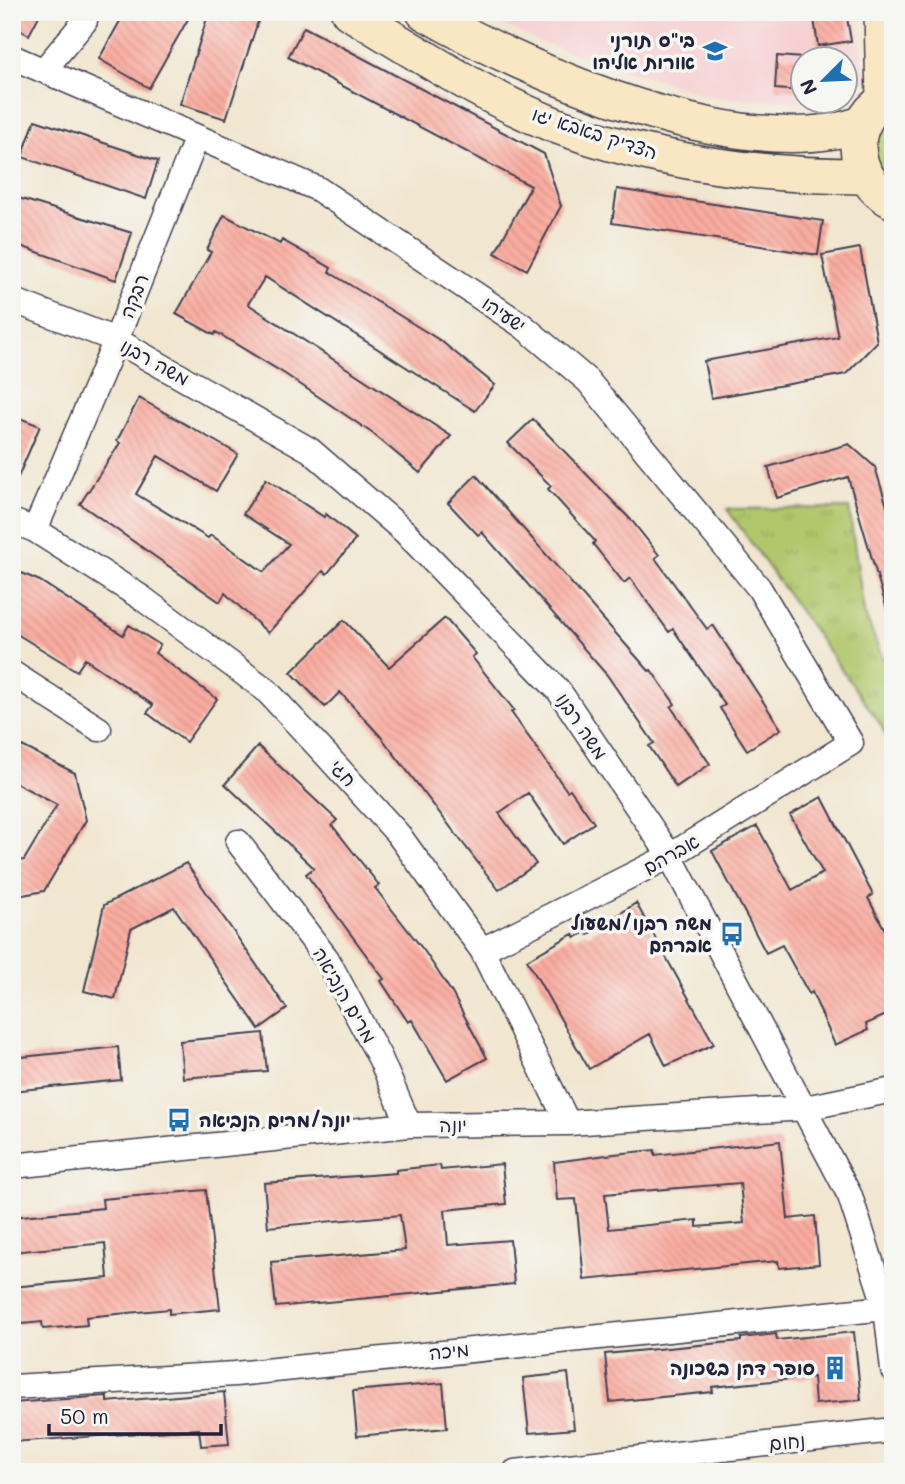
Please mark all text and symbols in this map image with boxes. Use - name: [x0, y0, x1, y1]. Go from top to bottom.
- place label: בי"ס תורני אורות אליהו: [593, 27, 695, 74]
- school or university icon: בי"ס תורני אורות אליהו: [701, 37, 729, 65]
- north arrow: [790, 46, 860, 116]
- text: N: [794, 75, 822, 99]
- street label: הצדיק באבא יגו: [529, 100, 661, 165]
- street label: רבקה: [113, 270, 154, 322]
- street label: ישעיהו: [478, 290, 531, 337]
- street label: משה רבנו: [116, 332, 194, 391]
- street label: משה רבנו: [551, 688, 614, 764]
- street label: חגי: [325, 754, 362, 791]
- street label: אברהם: [638, 828, 703, 879]
- place label: משה רבנו/משעול אברהם: [571, 910, 712, 957]
- bus stop icon: משה רבנו/משעול אברהם: [718, 920, 746, 948]
- street label: מרים הנביאה: [308, 942, 383, 1047]
- bus stop icon: יונה/מרים הנביאה: [165, 1106, 193, 1134]
- place label: יונה/מרים הנביאה: [199, 1107, 351, 1132]
- street label: יונה: [439, 1112, 467, 1137]
- street label: מיכה: [428, 1336, 470, 1365]
- building icon: סופר דהן בשכונה: [821, 1354, 849, 1382]
- place label: סופר דהן בשכונה: [670, 1355, 815, 1381]
- scale bar: [49, 1393, 220, 1437]
- text: 50 m: [60, 1402, 109, 1429]
- street label: נחום: [768, 1427, 806, 1456]

